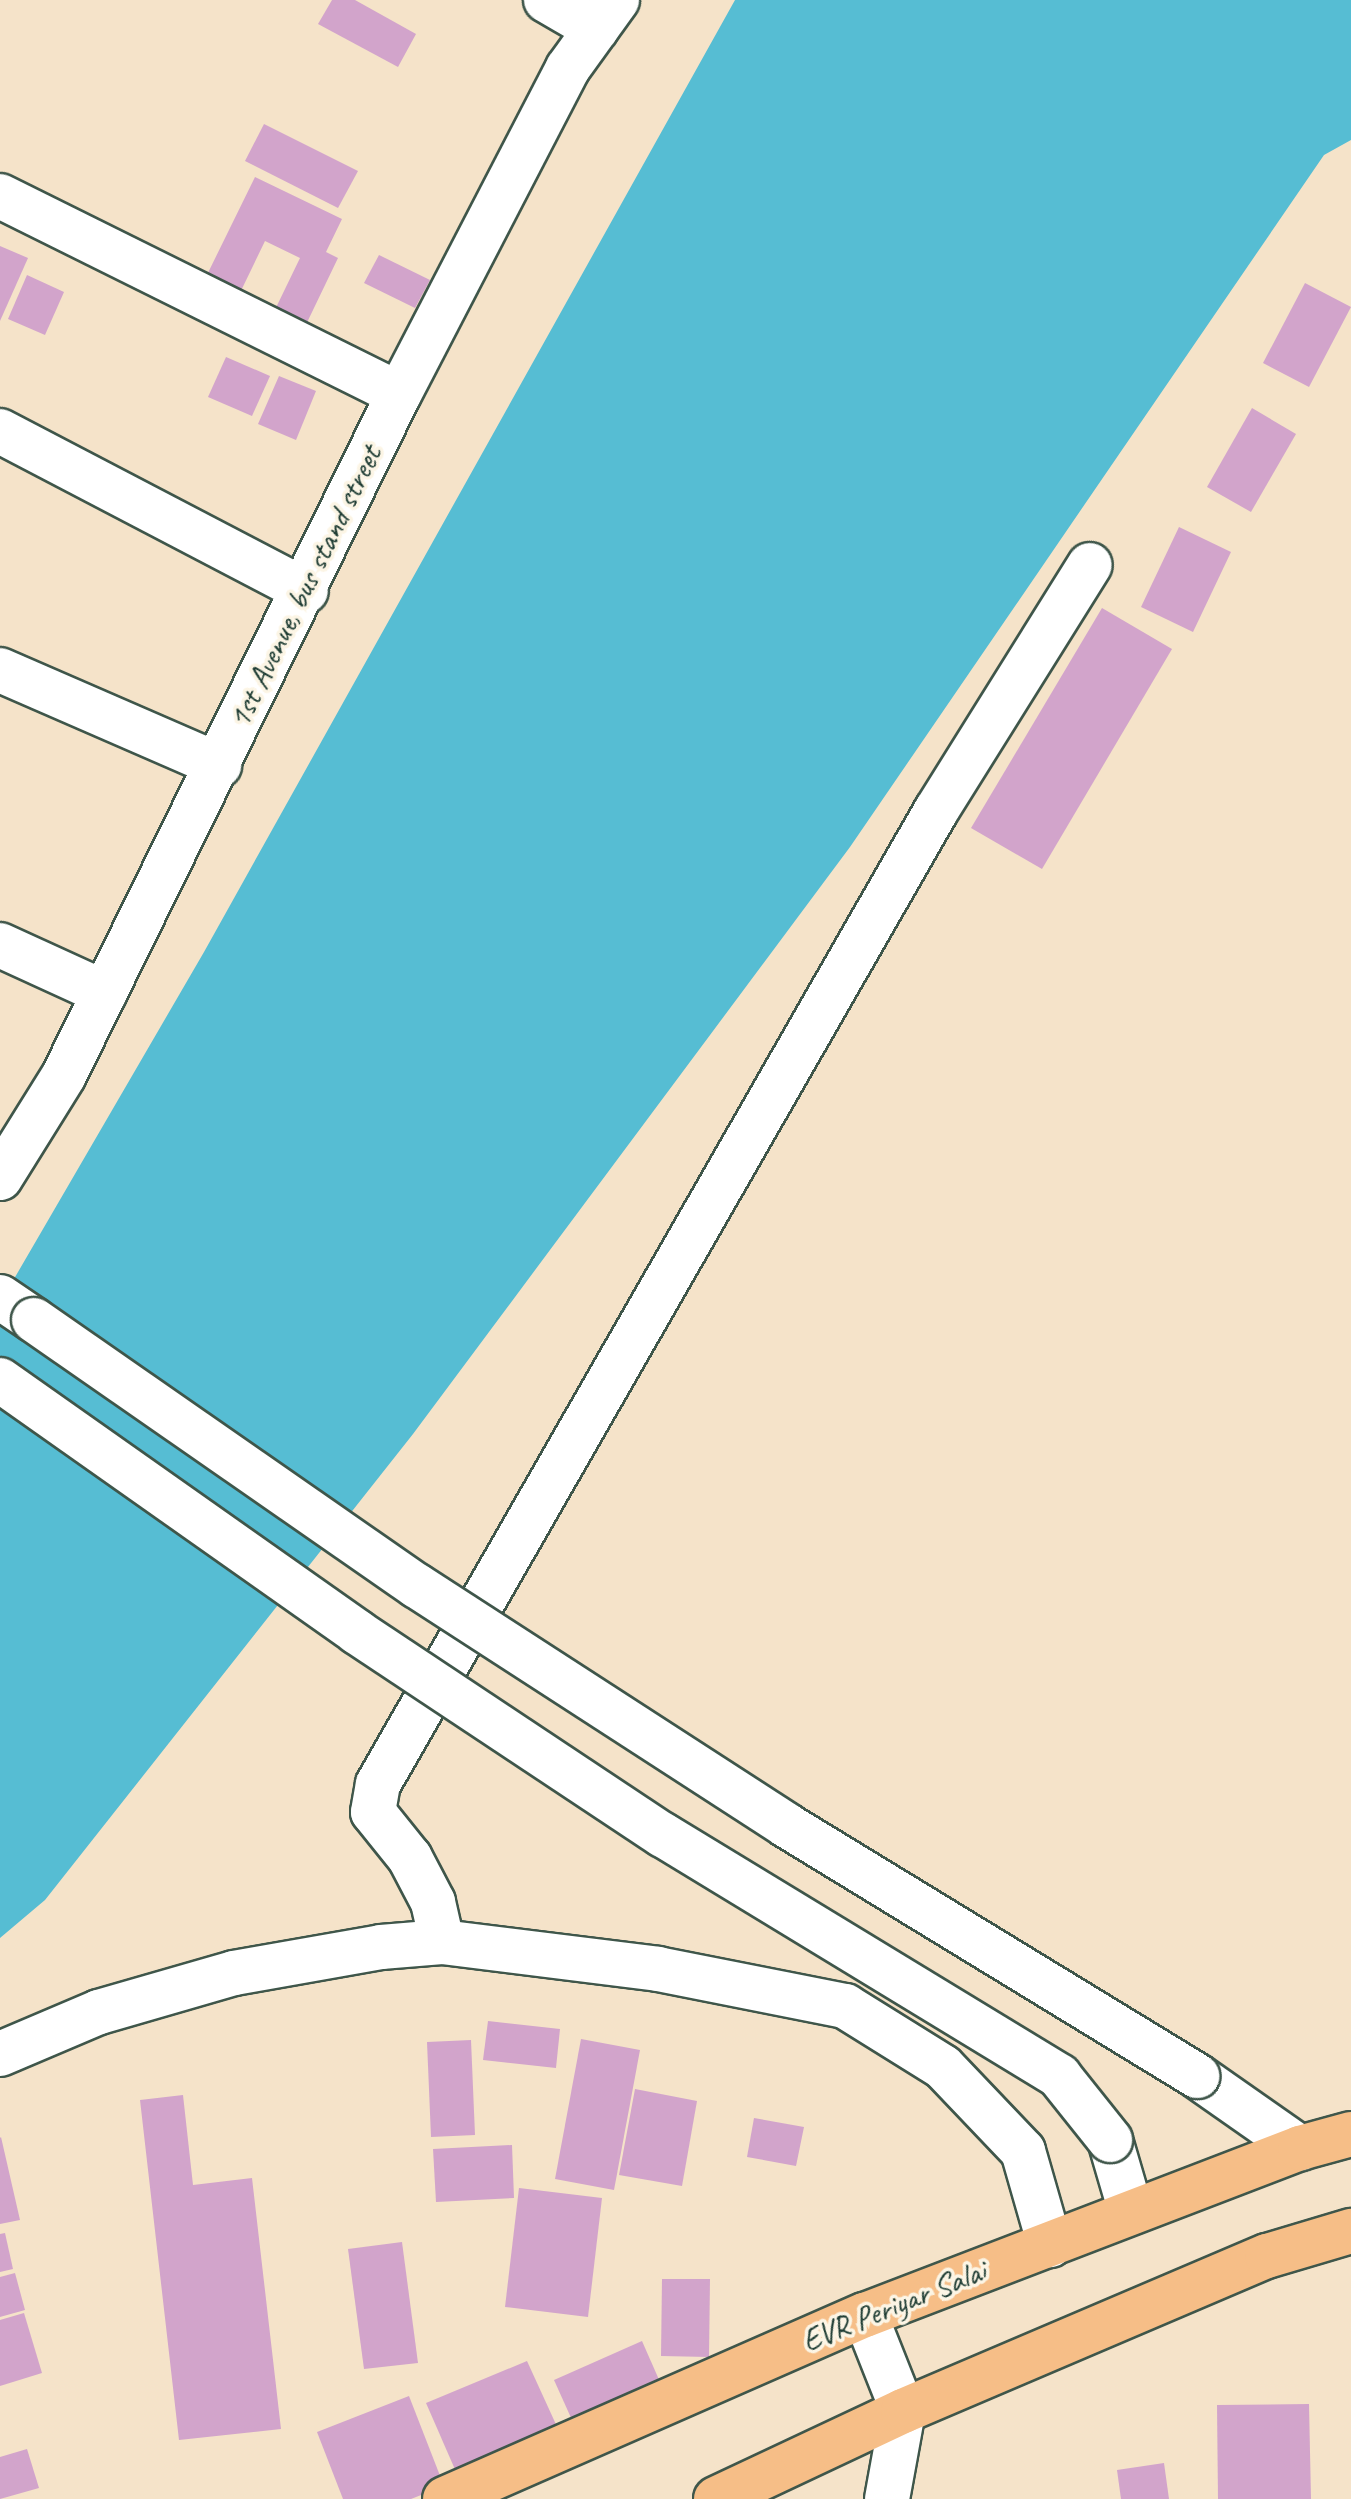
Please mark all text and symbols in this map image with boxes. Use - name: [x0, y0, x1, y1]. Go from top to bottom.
- street label: 1st Avenue, bus stand street: [220, 439, 390, 735]
- street label: EVR Periyar Salai: [797, 2252, 991, 2360]

